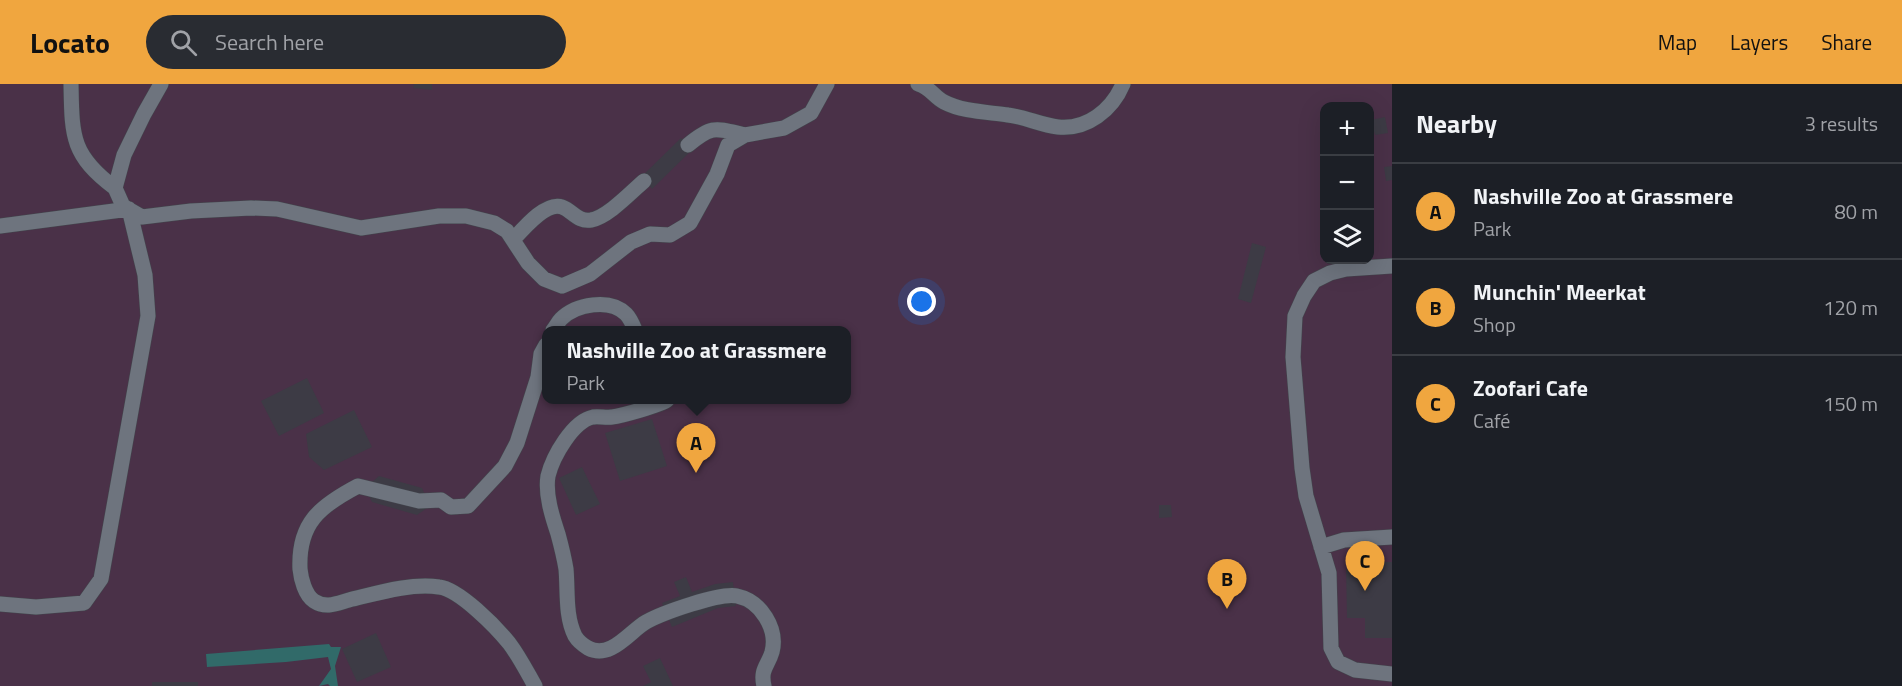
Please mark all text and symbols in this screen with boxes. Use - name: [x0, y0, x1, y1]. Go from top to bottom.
- search box: [146, 15, 566, 69]
- text: Locato: [30, 21, 110, 64]
- text: Search here: [215, 25, 324, 59]
- icon: search: [167, 26, 200, 59]
- text: Map: [1658, 26, 1697, 58]
- text: Layers: [1730, 26, 1788, 58]
- text: Share: [1821, 26, 1872, 58]
- map controls: [1320, 102, 1374, 264]
- button: +: [1320, 102, 1374, 156]
- text: Nearby: [1416, 104, 1497, 143]
- text: 3 results: [1805, 108, 1878, 139]
- button: −: [1320, 156, 1374, 210]
- text: Nashville Zoo at Grassmere: [1473, 179, 1733, 213]
- text: A: [1429, 196, 1442, 227]
- text: 80 m: [1834, 196, 1878, 227]
- button: layers: [1320, 210, 1374, 264]
- text: Park: [1473, 213, 1511, 244]
- text: Munchin' Meerkat: [1473, 275, 1646, 309]
- your location: [907, 287, 936, 316]
- text: B: [1429, 292, 1442, 323]
- text: 120 m: [1823, 292, 1878, 323]
- text: Shop: [1473, 309, 1516, 340]
- popup: [542, 326, 851, 404]
- text: Nashville Zoo at Grassmere: [566, 333, 827, 367]
- text: Park: [566, 367, 605, 398]
- text: Zoofari Cafe: [1473, 371, 1588, 405]
- text: C: [1430, 388, 1441, 419]
- text: 150 m: [1823, 388, 1878, 419]
- text: Café: [1473, 405, 1510, 436]
- pin: A: [676, 424, 716, 473]
- pin: C: [1346, 542, 1384, 591]
- pin: B: [1208, 560, 1246, 609]

